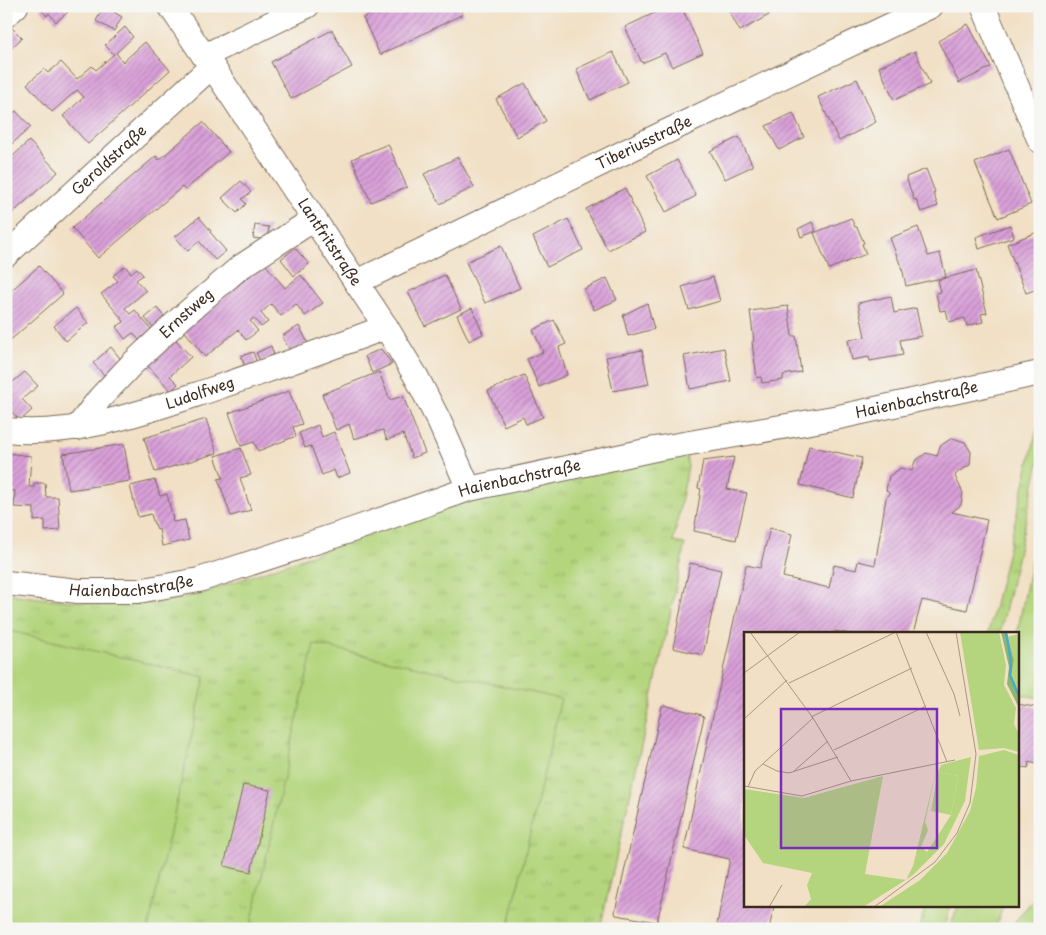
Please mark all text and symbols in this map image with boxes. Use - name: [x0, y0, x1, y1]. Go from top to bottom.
- street label: Tiberiusstraße: [592, 108, 695, 174]
- street label: Geroldstraße: [65, 119, 151, 200]
- street label: Lantfritstraße: [293, 193, 368, 290]
- street label: Ernstweg: [153, 282, 218, 343]
- street label: Ludolfweg: [162, 370, 237, 414]
- street label: Haienbachstraße: [853, 374, 980, 423]
- street label: Haienbachstraße: [455, 452, 583, 502]
- street label: Haienbachstraße: [68, 568, 195, 601]
- inset map: [744, 632, 1018, 908]

